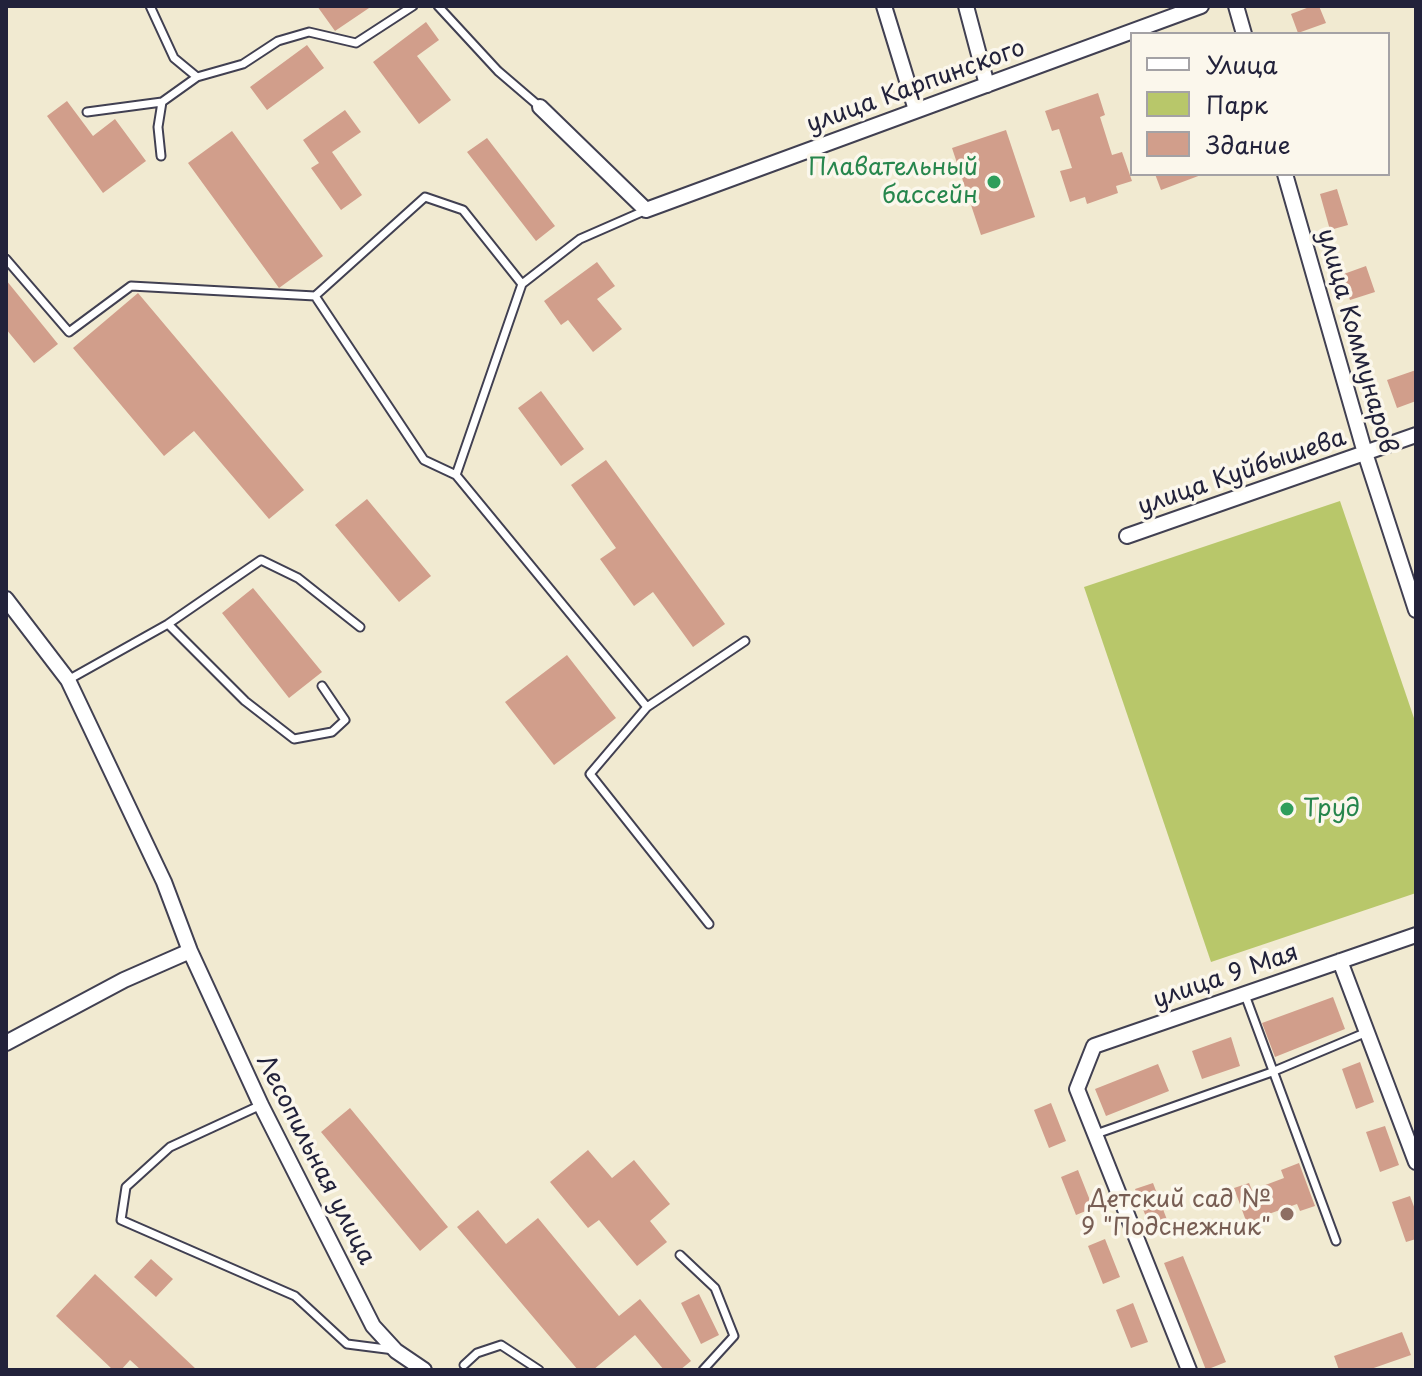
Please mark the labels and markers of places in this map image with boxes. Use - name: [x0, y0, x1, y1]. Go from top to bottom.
- place label: Плавательный бассейн: [808, 154, 978, 210]
- marker: Плавательный бассейн: [985, 173, 1003, 191]
- place label: Труд: [1303, 795, 1360, 823]
- marker: Труд: [1278, 800, 1296, 818]
- place label: Детский сад № 9 "Подснежник": [1081, 1186, 1271, 1242]
- marker: Детский сад № 9 "Подснежник": [1278, 1205, 1296, 1223]

